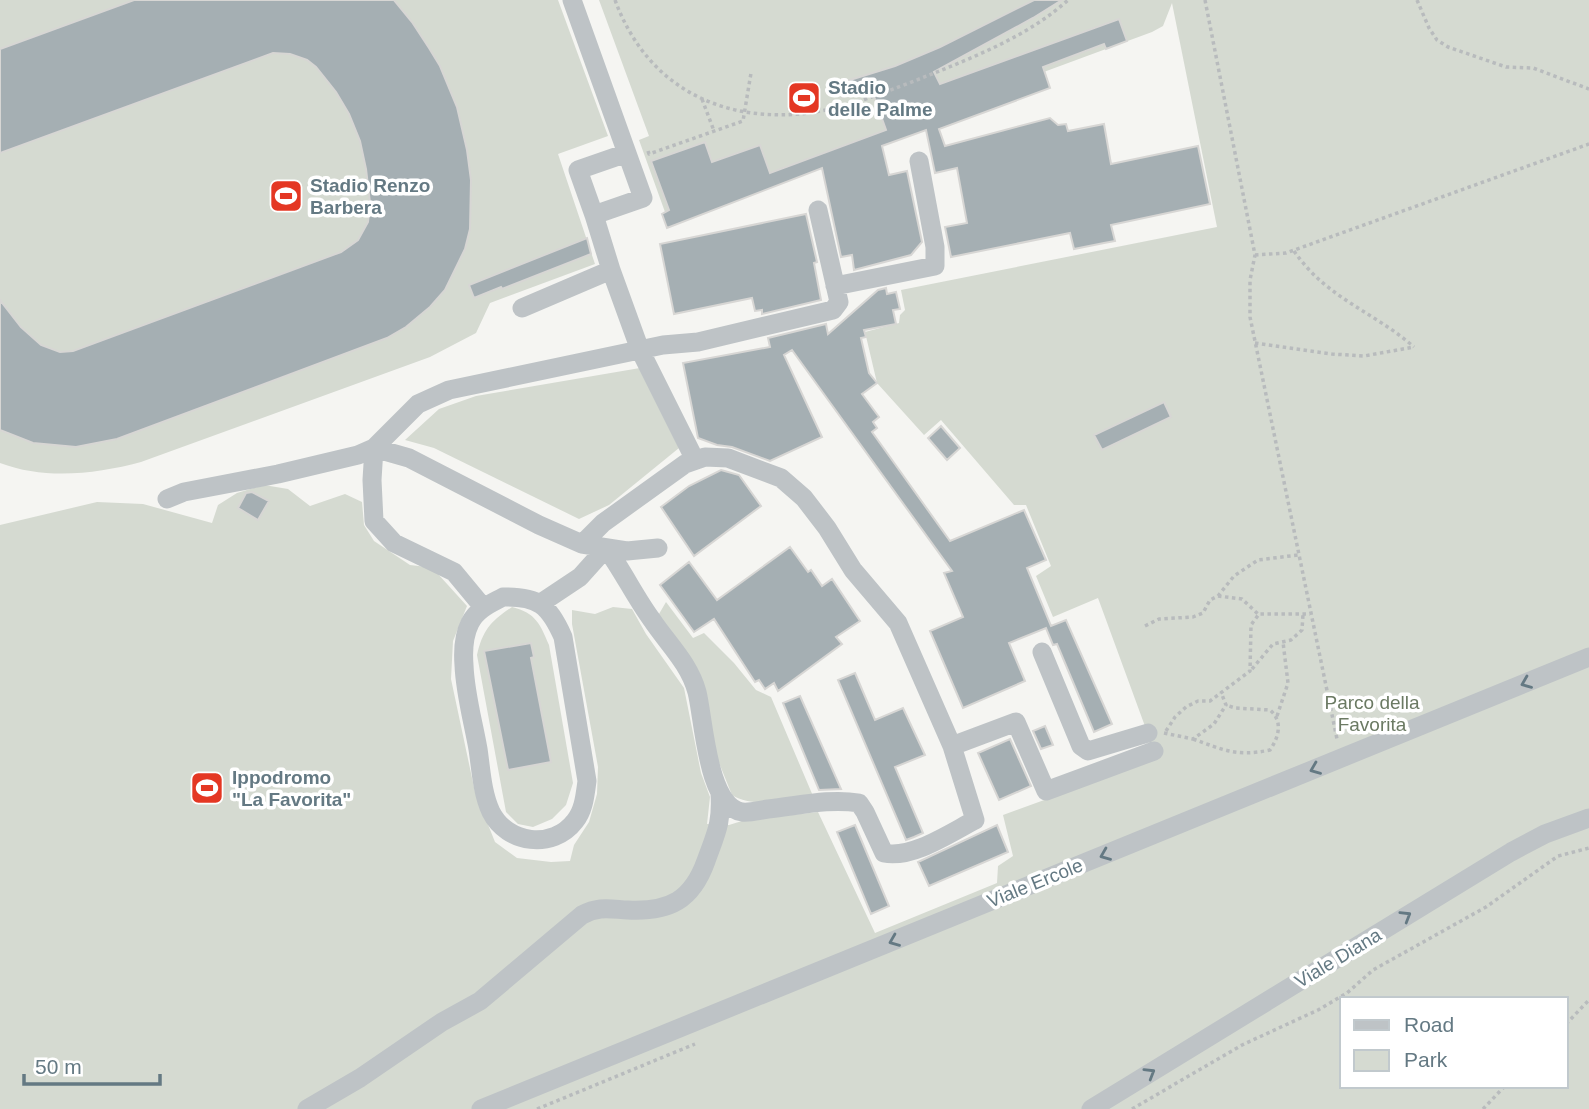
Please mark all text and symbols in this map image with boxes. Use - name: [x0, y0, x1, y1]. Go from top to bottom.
- place label: Stadio delle Palme: [828, 77, 933, 120]
- sports icon: Stadio delle Palme: [785, 79, 823, 117]
- place label: Stadio Renzo Barbera: [310, 175, 430, 218]
- sports icon: Stadio Renzo Barbera: [267, 177, 305, 215]
- one-way arrow: [1520, 674, 1532, 688]
- park label: Parco della Favorita: [1324, 692, 1420, 735]
- one-way arrow: [1310, 761, 1322, 775]
- place label: Ippodromo "La Favorita": [232, 767, 351, 810]
- sports icon: Ippodromo "La Favorita": [188, 769, 226, 807]
- one-way arrow: [1099, 847, 1112, 861]
- street label: Viale Ercole: [984, 854, 1086, 912]
- one-way arrow: [1399, 912, 1412, 925]
- street label: Viale Diana: [1291, 924, 1385, 992]
- one-way arrow: [888, 932, 900, 946]
- legend: [1340, 997, 1568, 1088]
- text: Road: [1404, 1013, 1454, 1036]
- scale bar: [24, 1042, 161, 1086]
- text: Park: [1404, 1048, 1448, 1071]
- text: 50 m: [35, 1055, 82, 1078]
- one-way arrow: [1142, 1069, 1155, 1082]

